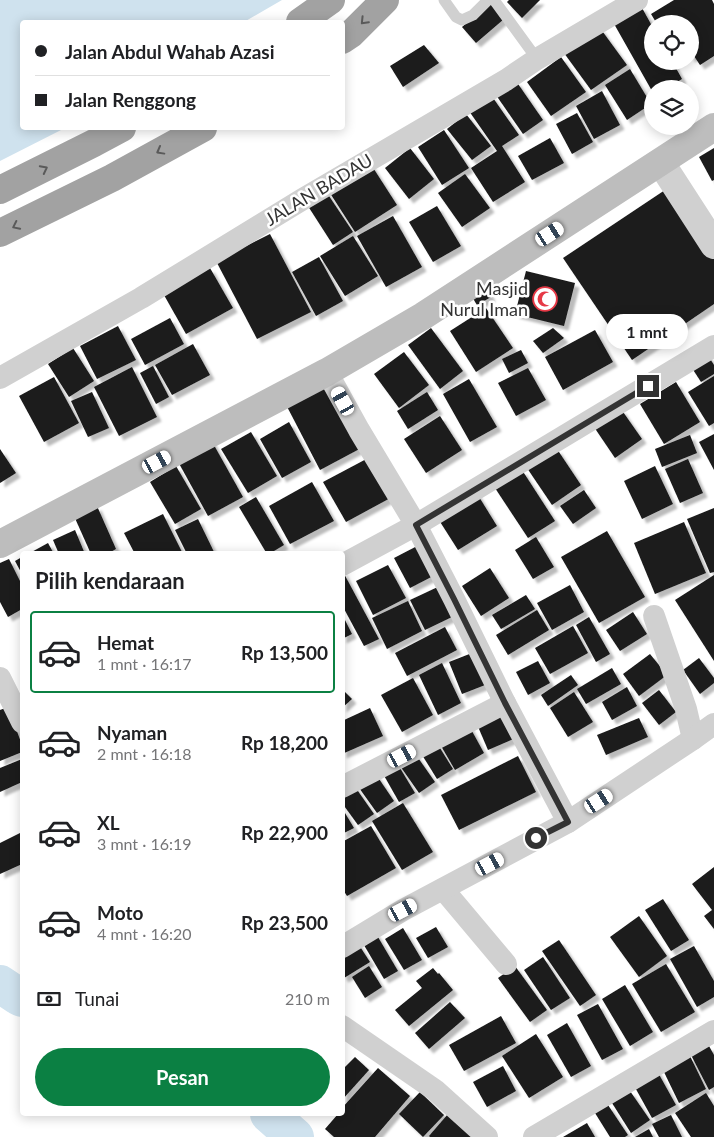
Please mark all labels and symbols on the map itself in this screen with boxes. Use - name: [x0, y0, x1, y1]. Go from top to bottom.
- one-way arrow: [361, 15, 370, 24]
- one-way arrow: [157, 145, 166, 155]
- street label: JALAN BADAU: [261, 148, 376, 230]
- one-way arrow: [38, 165, 47, 175]
- one-way arrow: [12, 219, 21, 230]
- car: [533, 220, 566, 248]
- place label: Masjid Nurul Iman: [440, 277, 528, 320]
- mosque icon: Masjid Nurul Iman: [532, 286, 558, 312]
- callout: 1 mnt: [607, 314, 689, 348]
- route end: [637, 375, 659, 397]
- car: [329, 384, 356, 418]
- car: [140, 448, 173, 476]
- car: [385, 742, 418, 770]
- car: [582, 787, 615, 815]
- route start: [525, 827, 547, 849]
- car: [473, 850, 506, 878]
- car: [386, 896, 419, 924]

